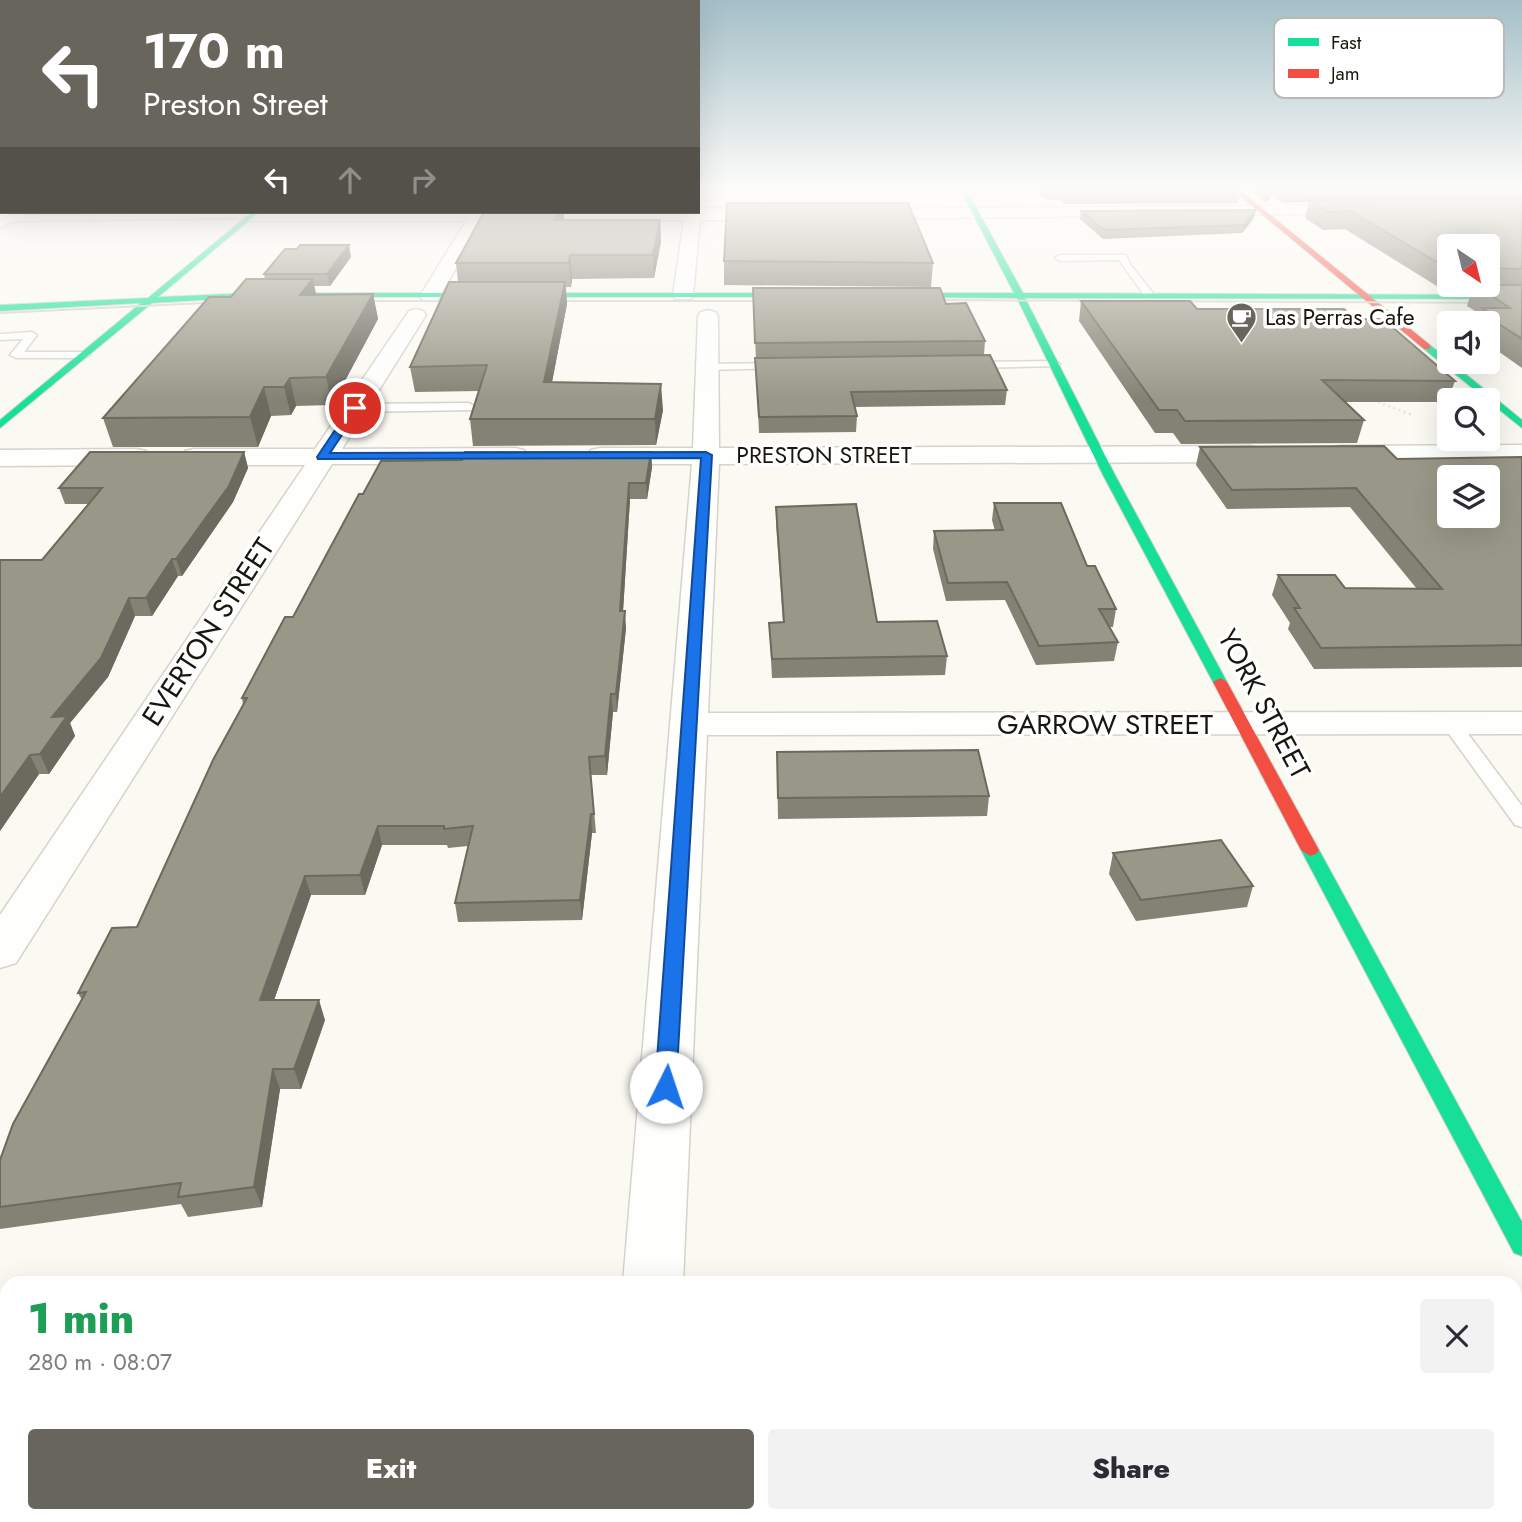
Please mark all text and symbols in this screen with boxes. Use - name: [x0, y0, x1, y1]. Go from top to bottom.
- text: 170 m: [143, 16, 285, 86]
- legend: [1274, 18, 1504, 98]
- icon: left: [28, 28, 119, 119]
- text: Fast: [1331, 29, 1362, 56]
- text: Jam: [1328, 60, 1360, 87]
- text: Preston Street: [143, 81, 328, 127]
- icon: left: [258, 161, 296, 199]
- icon: ahead: [331, 161, 369, 199]
- icon: right: [404, 161, 442, 199]
- north arrow: [1437, 234, 1500, 298]
- map controls: [1437, 234, 1500, 528]
- cafe icon: Las Perras Cafe: [1225, 300, 1259, 344]
- place label: Las Perras Cafe: [1265, 300, 1415, 334]
- button: sound: [1437, 311, 1500, 374]
- pin: [325, 378, 385, 438]
- button: search: [1437, 388, 1500, 451]
- icon: arrive: [336, 389, 374, 427]
- street label: PRESTON STREET: [736, 438, 912, 472]
- button: layers: [1437, 465, 1500, 528]
- street label: EVERTON STREET: [132, 530, 284, 734]
- street label: YORK STREET: [1207, 622, 1321, 786]
- street label: GARROW STREET: [997, 704, 1213, 745]
- position arrow: [629, 1050, 703, 1124]
- text: 1 min: [28, 1288, 134, 1349]
- button: close: [1420, 1299, 1494, 1373]
- text: 280 m · 08:07: [28, 1345, 172, 1379]
- button: Exit: [28, 1429, 754, 1509]
- button: Share: [768, 1429, 1494, 1509]

